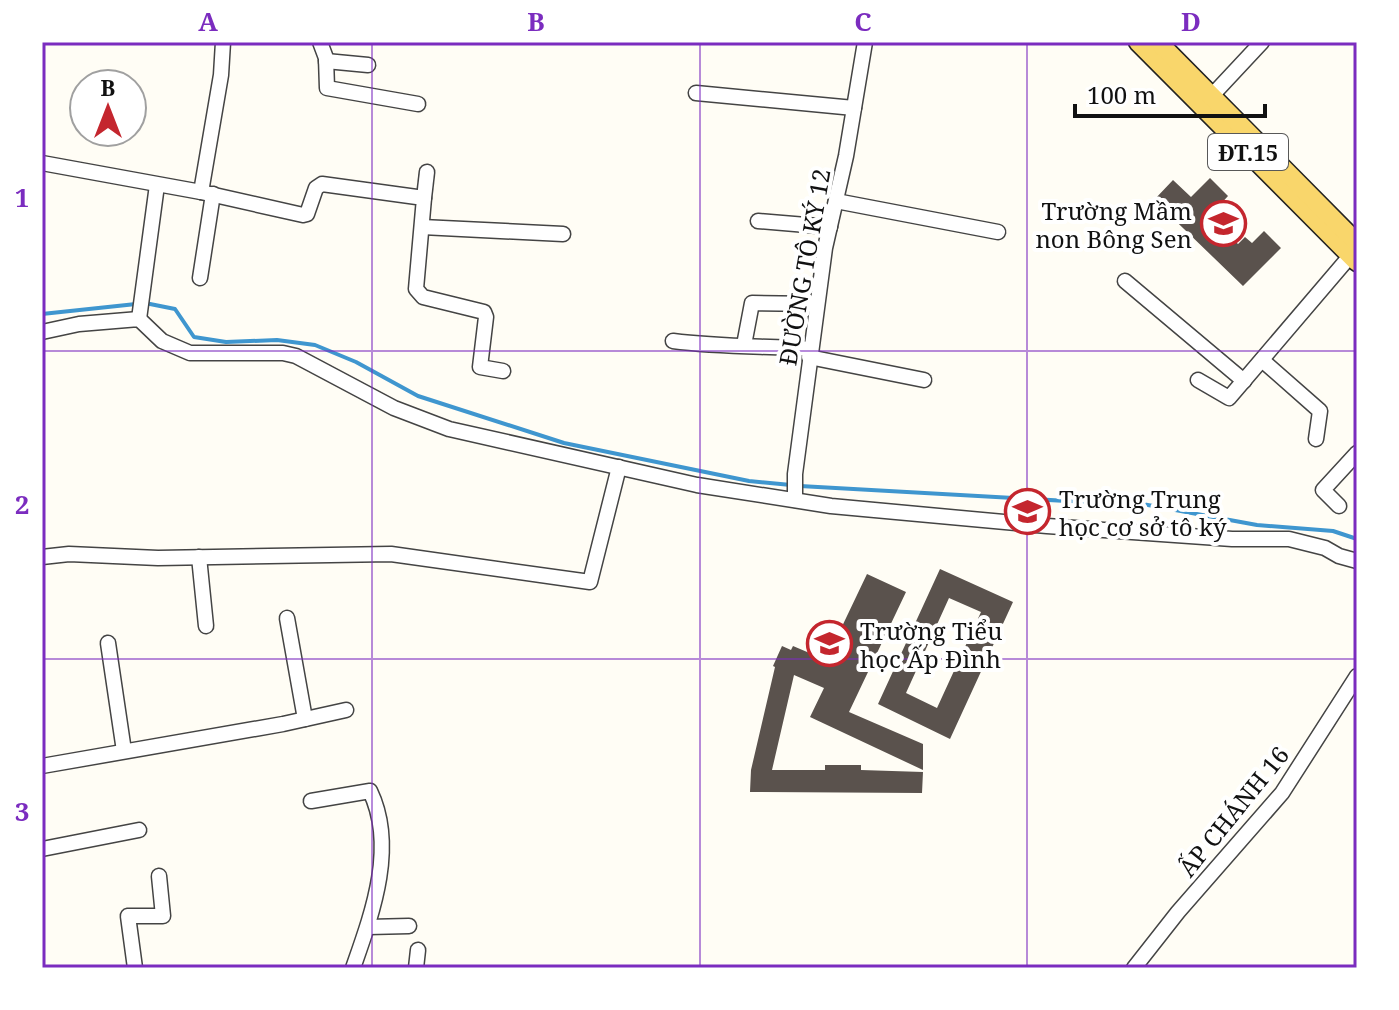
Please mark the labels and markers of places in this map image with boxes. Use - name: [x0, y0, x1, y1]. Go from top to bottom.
- place label: Trường Mầm non Bông Sen: [1035, 194, 1192, 255]
- school or university icon: Trường Mầm non Bông Sen: [1199, 200, 1247, 248]
- place label: Trường Trung học cơ sở tô ký: [1059, 482, 1227, 543]
- school or university icon: Trường Trung học cơ sở tô ký: [1004, 488, 1052, 536]
- place label: Trường Tiểu học Ấp Đình: [860, 614, 1002, 675]
- school or university icon: Trường Tiểu học Ấp Đình: [805, 620, 853, 668]

